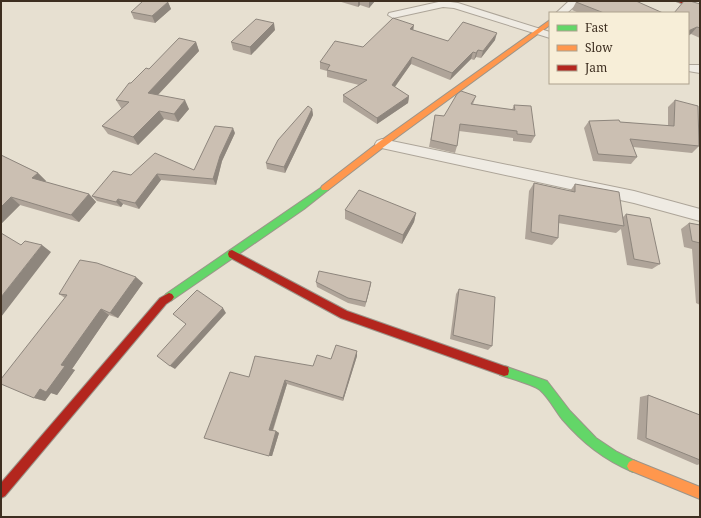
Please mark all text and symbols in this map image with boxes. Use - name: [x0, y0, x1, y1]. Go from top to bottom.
- legend: [549, 12, 689, 84]
- text: Fast: [585, 19, 608, 36]
- text: Slow: [585, 39, 613, 56]
- text: Jam: [584, 59, 607, 76]

